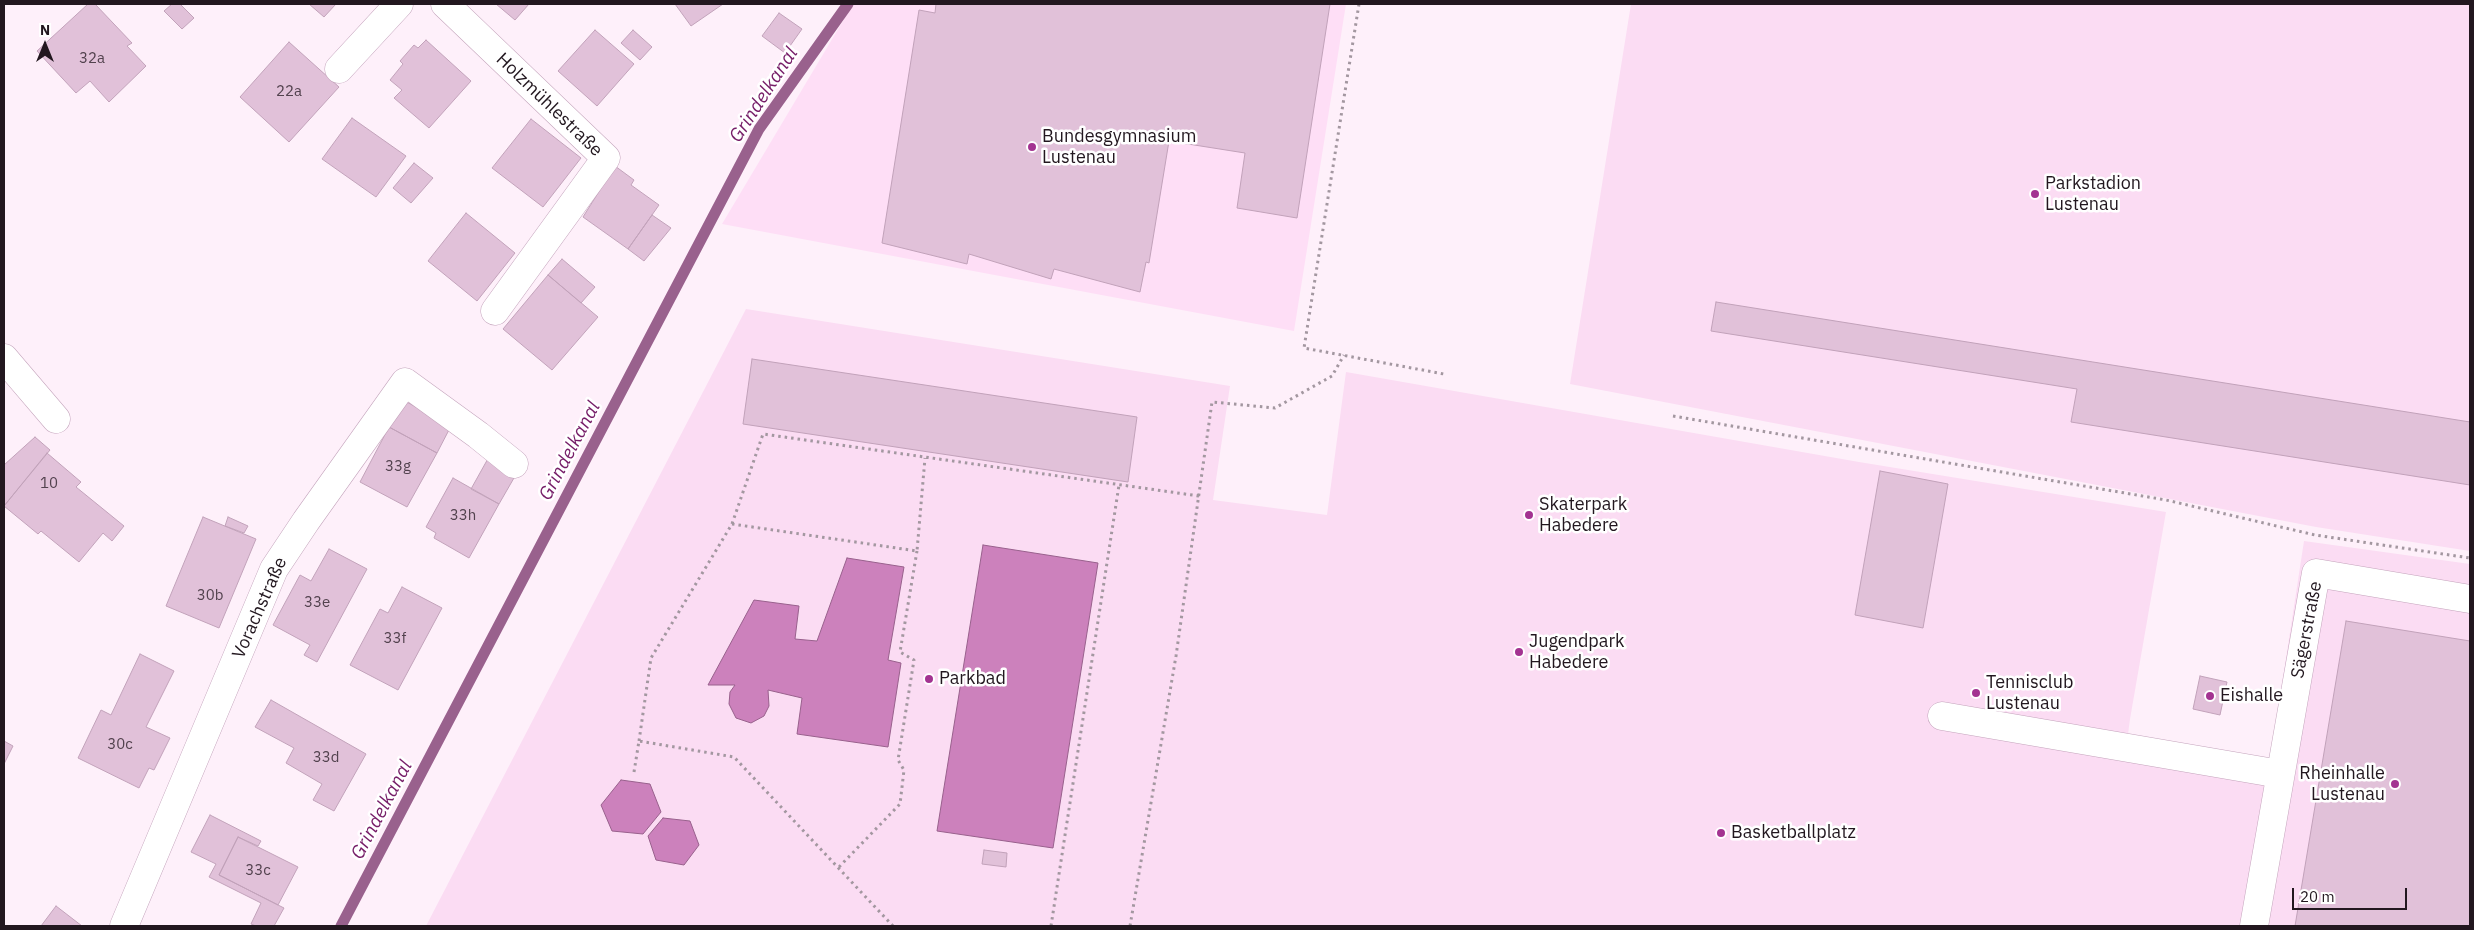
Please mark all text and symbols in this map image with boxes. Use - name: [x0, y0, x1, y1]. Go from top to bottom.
- north arrow: [20, 20, 70, 70]
- text: N: [40, 21, 50, 39]
- water label: Grindelkanal: [725, 43, 803, 147]
- street label: Holzmühlestraße: [491, 49, 607, 161]
- house number: 32a: [79, 50, 105, 68]
- house number: 22a: [276, 83, 302, 101]
- place label: Bundesgymnasium Lustenau: [1042, 126, 1196, 168]
- marker: Bundesgymnasium Lustenau: [1026, 141, 1038, 153]
- place label: Parkstadion Lustenau: [2045, 173, 2141, 215]
- marker: Parkstadion Lustenau: [2029, 188, 2041, 200]
- water label: Grindelkanal: [534, 398, 606, 504]
- house number: 33g: [385, 458, 411, 476]
- house number: 10: [40, 475, 58, 493]
- place label: Skaterpark Habedere: [1539, 494, 1627, 536]
- house number: 33h: [450, 507, 476, 525]
- marker: Skaterpark Habedere: [1523, 509, 1535, 521]
- street label: Vorachstraße: [228, 554, 292, 662]
- street label: Sägerstraße: [2287, 580, 2327, 680]
- house number: 30b: [197, 587, 223, 605]
- house number: 33e: [304, 594, 330, 612]
- house number: 33f: [384, 630, 406, 648]
- place label: Jugendpark Habedere: [1529, 631, 1624, 674]
- marker: Jugendpark Habedere: [1513, 646, 1525, 658]
- place label: Parkbad: [939, 668, 1006, 690]
- place label: Tennisclub Lustenau: [1986, 672, 2073, 714]
- marker: Parkbad: [923, 673, 935, 685]
- place label: Eishalle: [2220, 685, 2283, 707]
- marker: Tennisclub Lustenau: [1970, 687, 1982, 699]
- marker: Eishalle: [2204, 690, 2216, 702]
- house number: 30c: [107, 736, 133, 754]
- house number: 33d: [313, 749, 339, 767]
- water label: Grindelkanal: [346, 757, 418, 863]
- place label: Rheinhalle Lustenau: [2299, 763, 2385, 806]
- marker: Rheinhalle Lustenau: [2389, 778, 2401, 790]
- place label: Basketballplatz: [1731, 822, 1856, 844]
- marker: Basketballplatz: [1715, 827, 1727, 839]
- house number: 33c: [245, 862, 271, 880]
- scale bar: [2294, 878, 2409, 910]
- text: 20 m: [2300, 887, 2335, 906]

